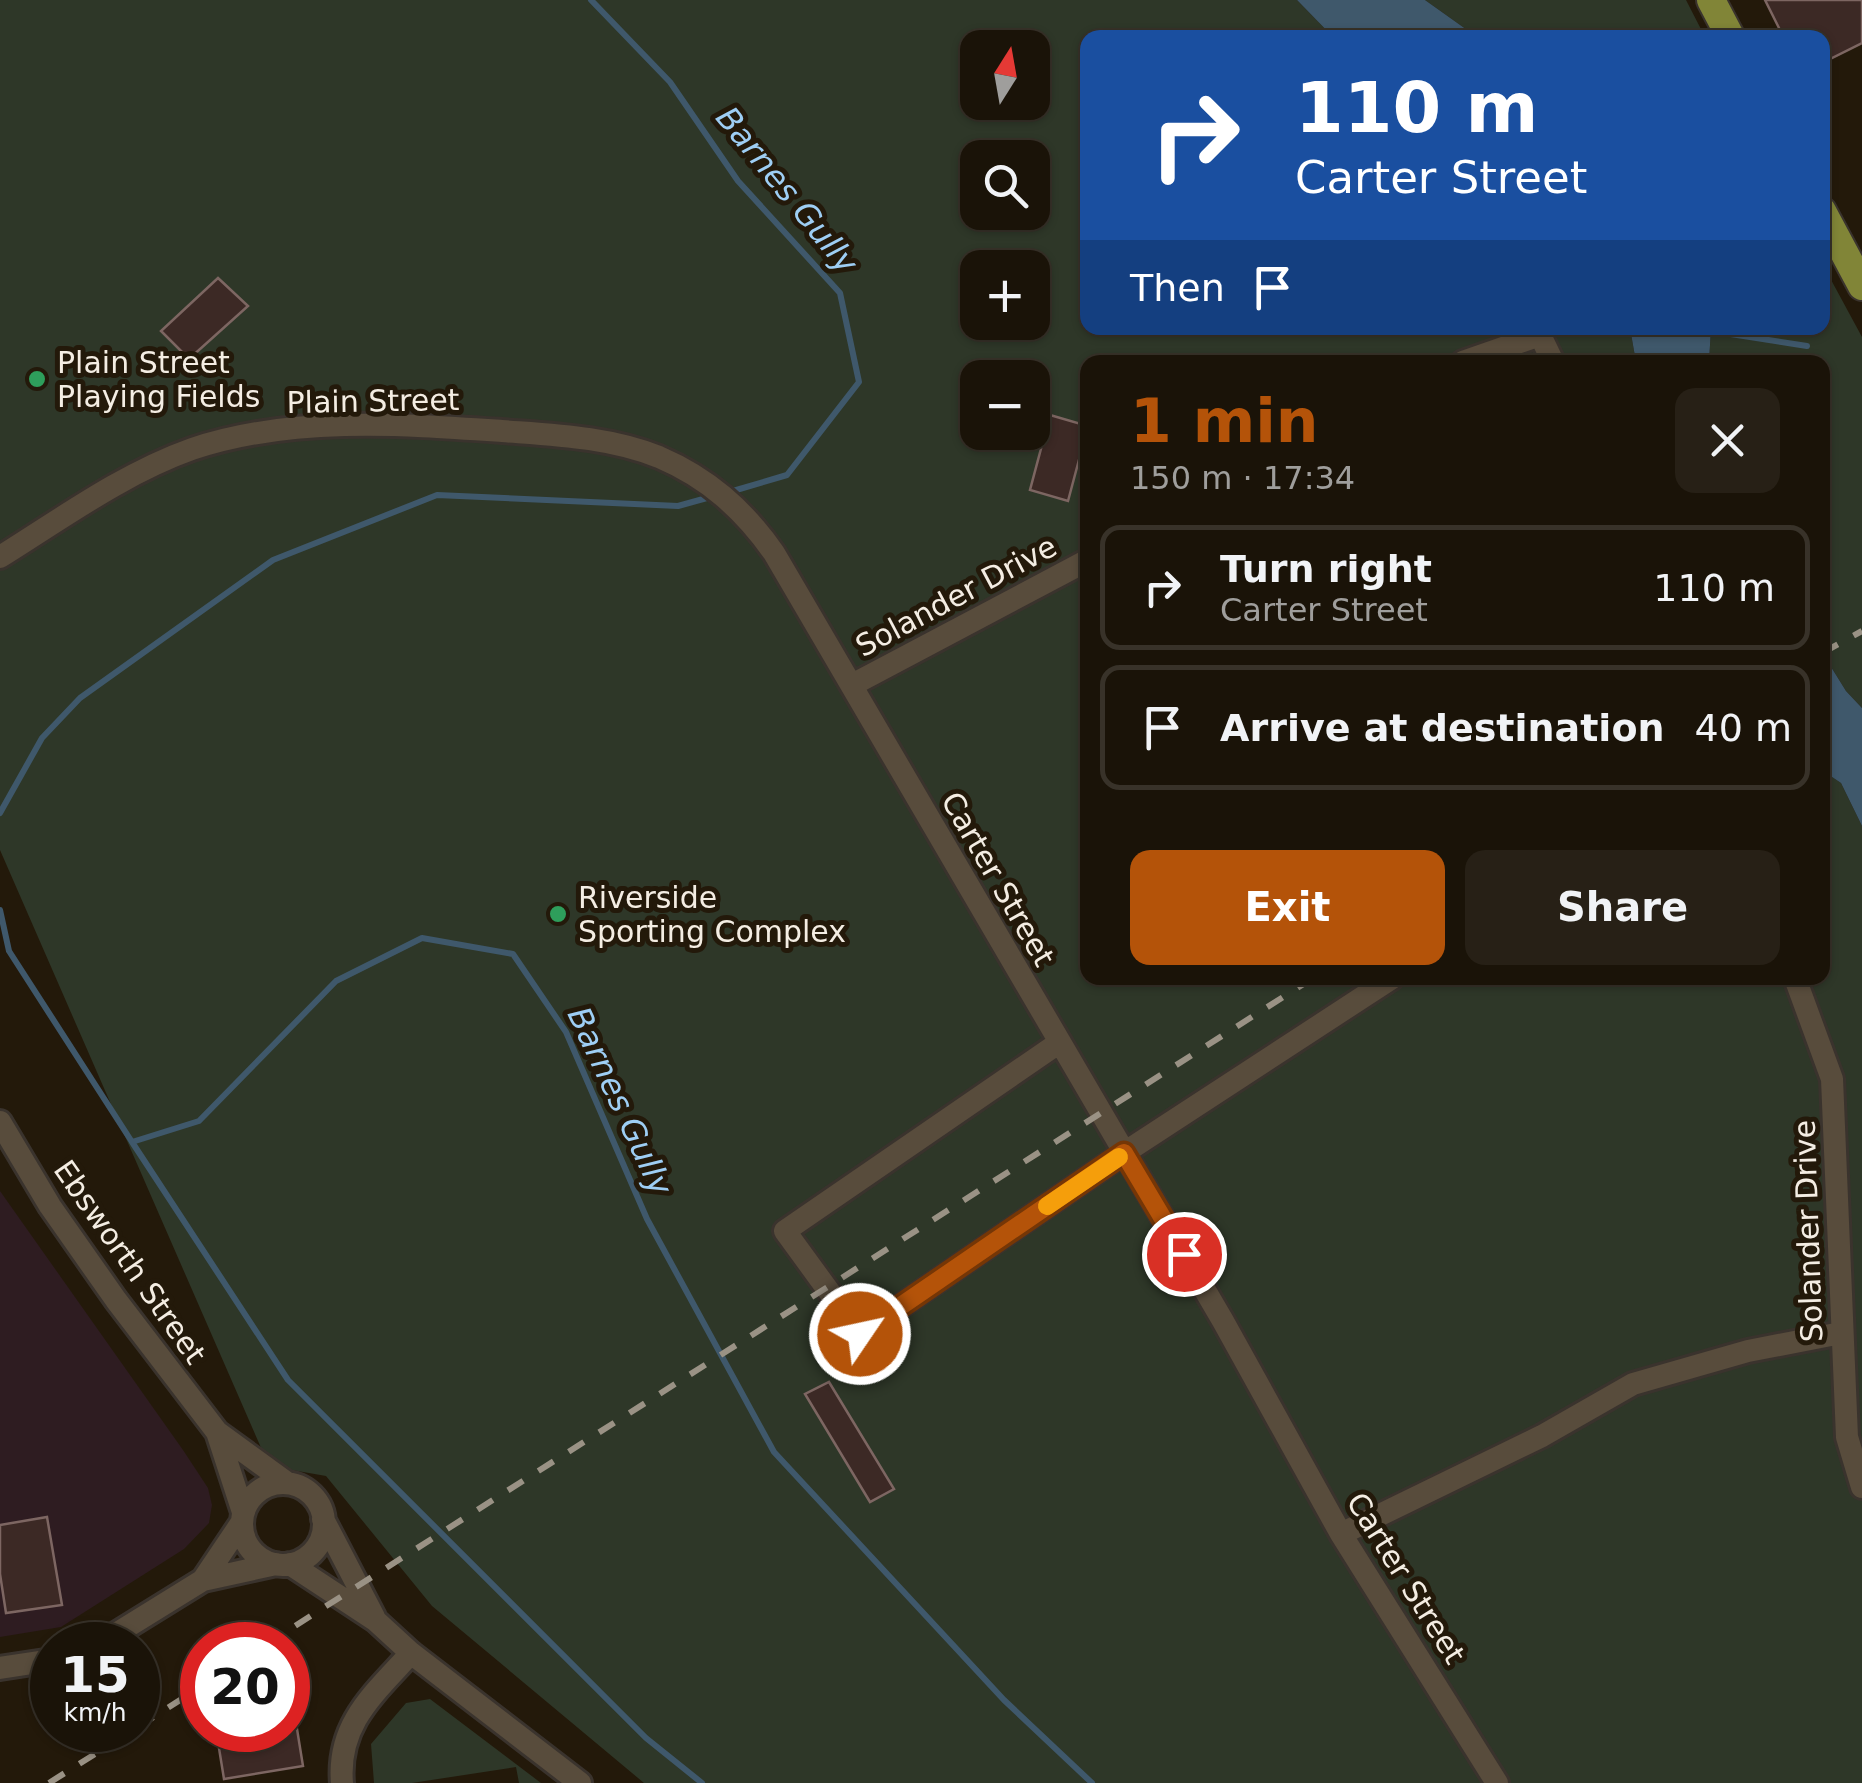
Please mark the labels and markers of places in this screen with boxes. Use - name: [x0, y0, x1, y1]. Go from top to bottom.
- place label: Plain Street Playing Fields: [57, 345, 260, 414]
- marker: Plain Street Playing Fields: [26, 368, 48, 390]
- place label: Riverside Sporting Complex: [578, 880, 846, 949]
- marker: Riverside Sporting Complex: [547, 903, 569, 925]
- pin: [1142, 1212, 1227, 1297]

